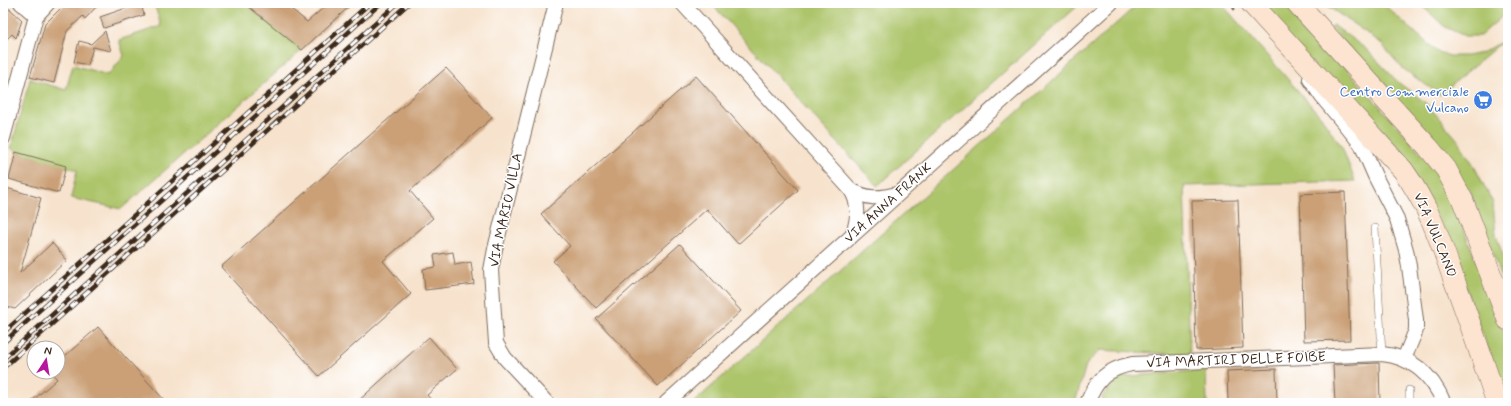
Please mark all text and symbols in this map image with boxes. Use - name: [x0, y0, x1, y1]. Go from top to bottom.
- place label: Centro Commerciale Vulcano: [1340, 83, 1469, 117]
- supermarket icon: Centro Commerciale Vulcano: [1472, 89, 1494, 111]
- street label: VIA MARIO VILLA: [485, 151, 527, 269]
- street label: VIA ANNA FRANK: [840, 159, 936, 247]
- street label: VIA VULCANO: [1409, 190, 1461, 280]
- north arrow: [26, 340, 66, 380]
- text: N: [43, 344, 53, 359]
- street label: VIA MARTIRI DELLE FOIBE: [1146, 348, 1326, 372]

